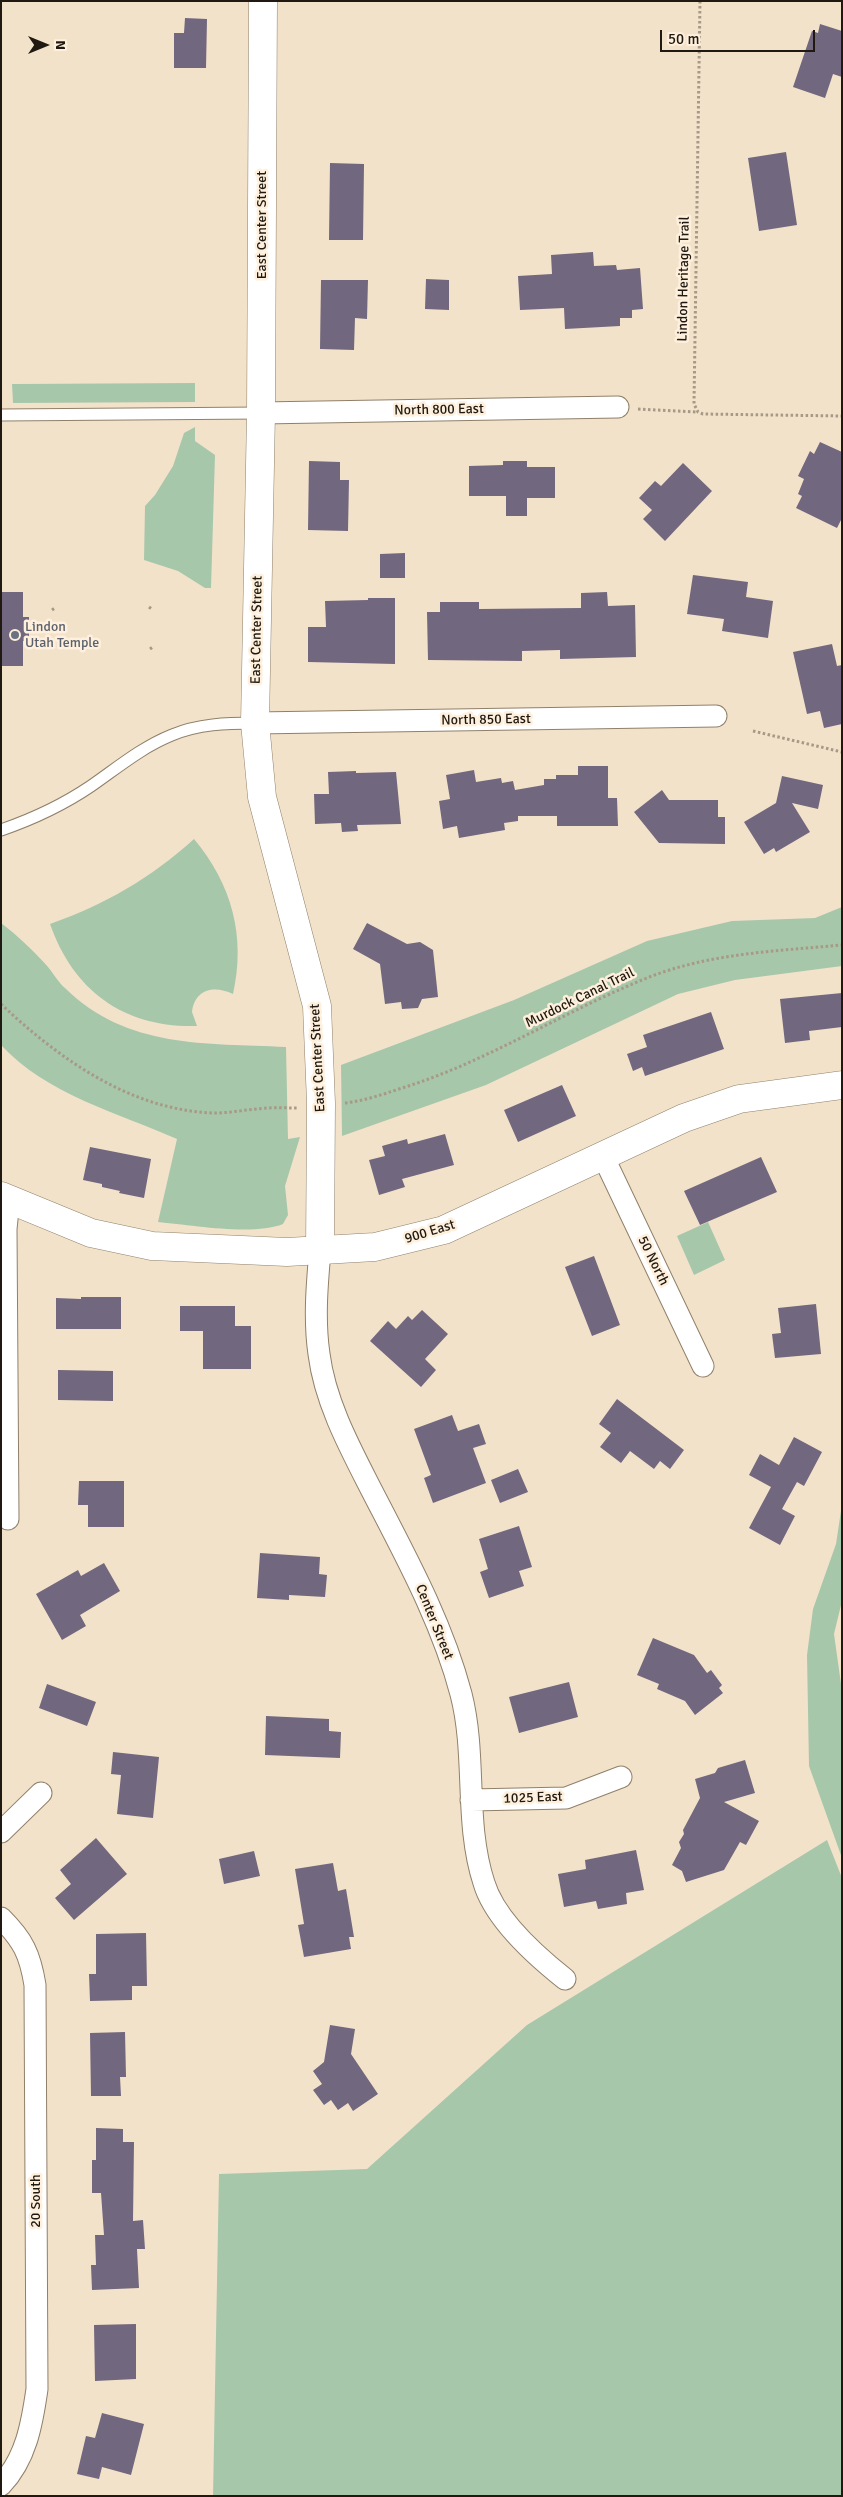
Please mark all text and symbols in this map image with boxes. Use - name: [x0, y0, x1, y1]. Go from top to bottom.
- north arrow: [20, 20, 70, 70]
- scale bar: [663, 20, 818, 52]
- text: 50 m: [668, 30, 699, 48]
- text: N: [52, 40, 69, 50]
- street label: East Center Street: [254, 171, 270, 279]
- street label: Lindon Heritage Trail: [675, 216, 693, 342]
- street label: North 800 East: [394, 401, 484, 419]
- street label: East Center Street: [248, 576, 266, 684]
- place label: Lindon Utah Temple: [25, 619, 99, 652]
- marker: Lindon Utah Temple: [9, 629, 21, 641]
- street label: North 850 East: [441, 711, 531, 729]
- street label: Murdock Canal Trail: [523, 964, 637, 1032]
- street label: East Center Street: [307, 1003, 329, 1113]
- street label: 900 East: [403, 1216, 457, 1248]
- street label: 50 North: [634, 1234, 672, 1288]
- street label: Center Street: [411, 1582, 457, 1662]
- street label: 1025 East: [503, 1789, 563, 1807]
- street label: 20 South: [28, 2174, 44, 2228]

